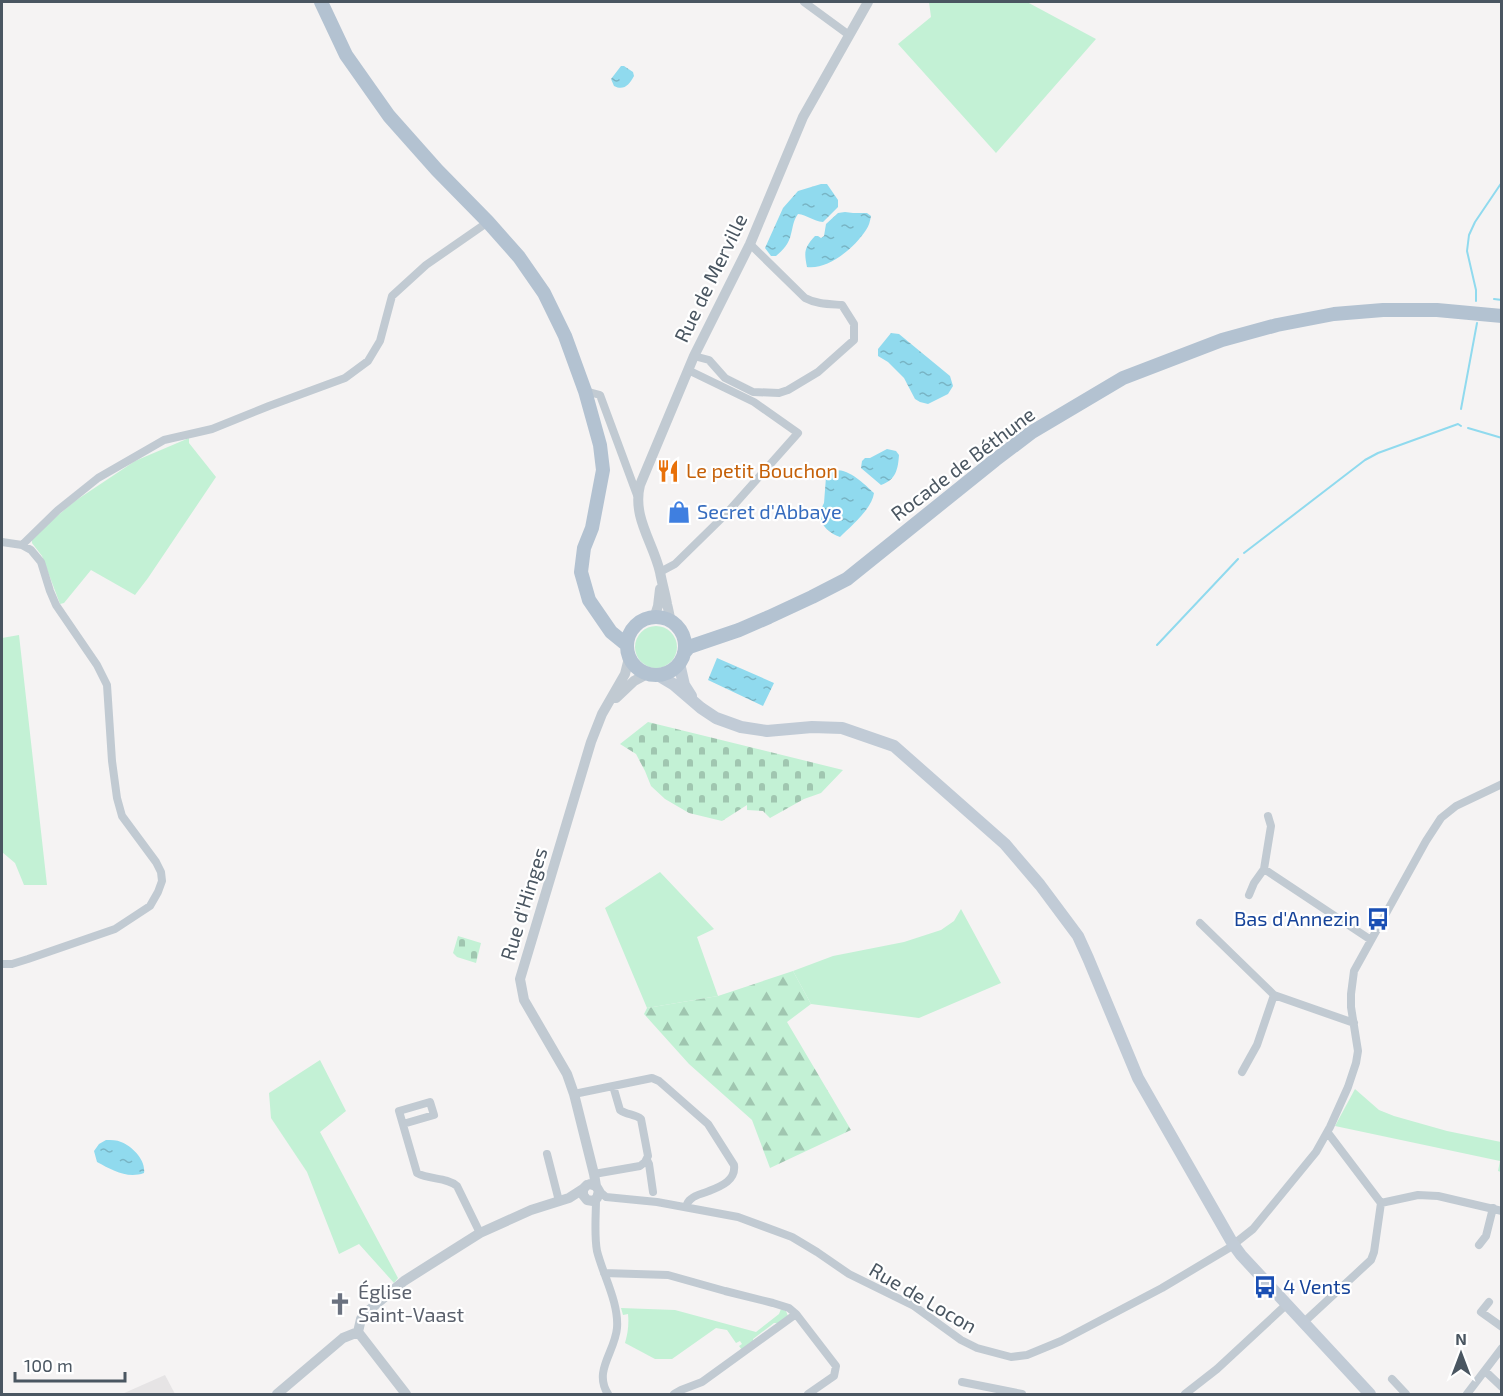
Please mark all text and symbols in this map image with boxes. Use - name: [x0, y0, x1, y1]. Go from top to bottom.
- street label: Rue de Merville: [669, 209, 752, 346]
- street label: Rocade de Béthune: [886, 401, 1039, 525]
- restaurant icon: Le petit Bouchon: [655, 458, 681, 484]
- place label: Le petit Bouchon: [686, 458, 838, 482]
- shop icon: Secret d'Abbaye: [666, 499, 692, 525]
- place label: Secret d'Abbaye: [697, 499, 842, 523]
- street label: Rue d'Hinges: [495, 844, 552, 963]
- place label: Bas d'Annezin: [1234, 906, 1360, 930]
- bus stop icon: Bas d'Annezin: [1365, 906, 1391, 932]
- street label: Rue de Locon: [866, 1257, 981, 1337]
- bus stop icon: 4 Vents: [1252, 1274, 1278, 1300]
- place label: 4 Vents: [1283, 1274, 1351, 1298]
- place label: Église Saint-Vaast: [358, 1279, 465, 1326]
- church icon: Église Saint-Vaast: [327, 1291, 353, 1317]
- north arrow: [1431, 1324, 1491, 1384]
- text: N: [1455, 1329, 1467, 1348]
- scale bar: [15, 1345, 124, 1383]
- text: 100 m: [24, 1354, 73, 1376]

